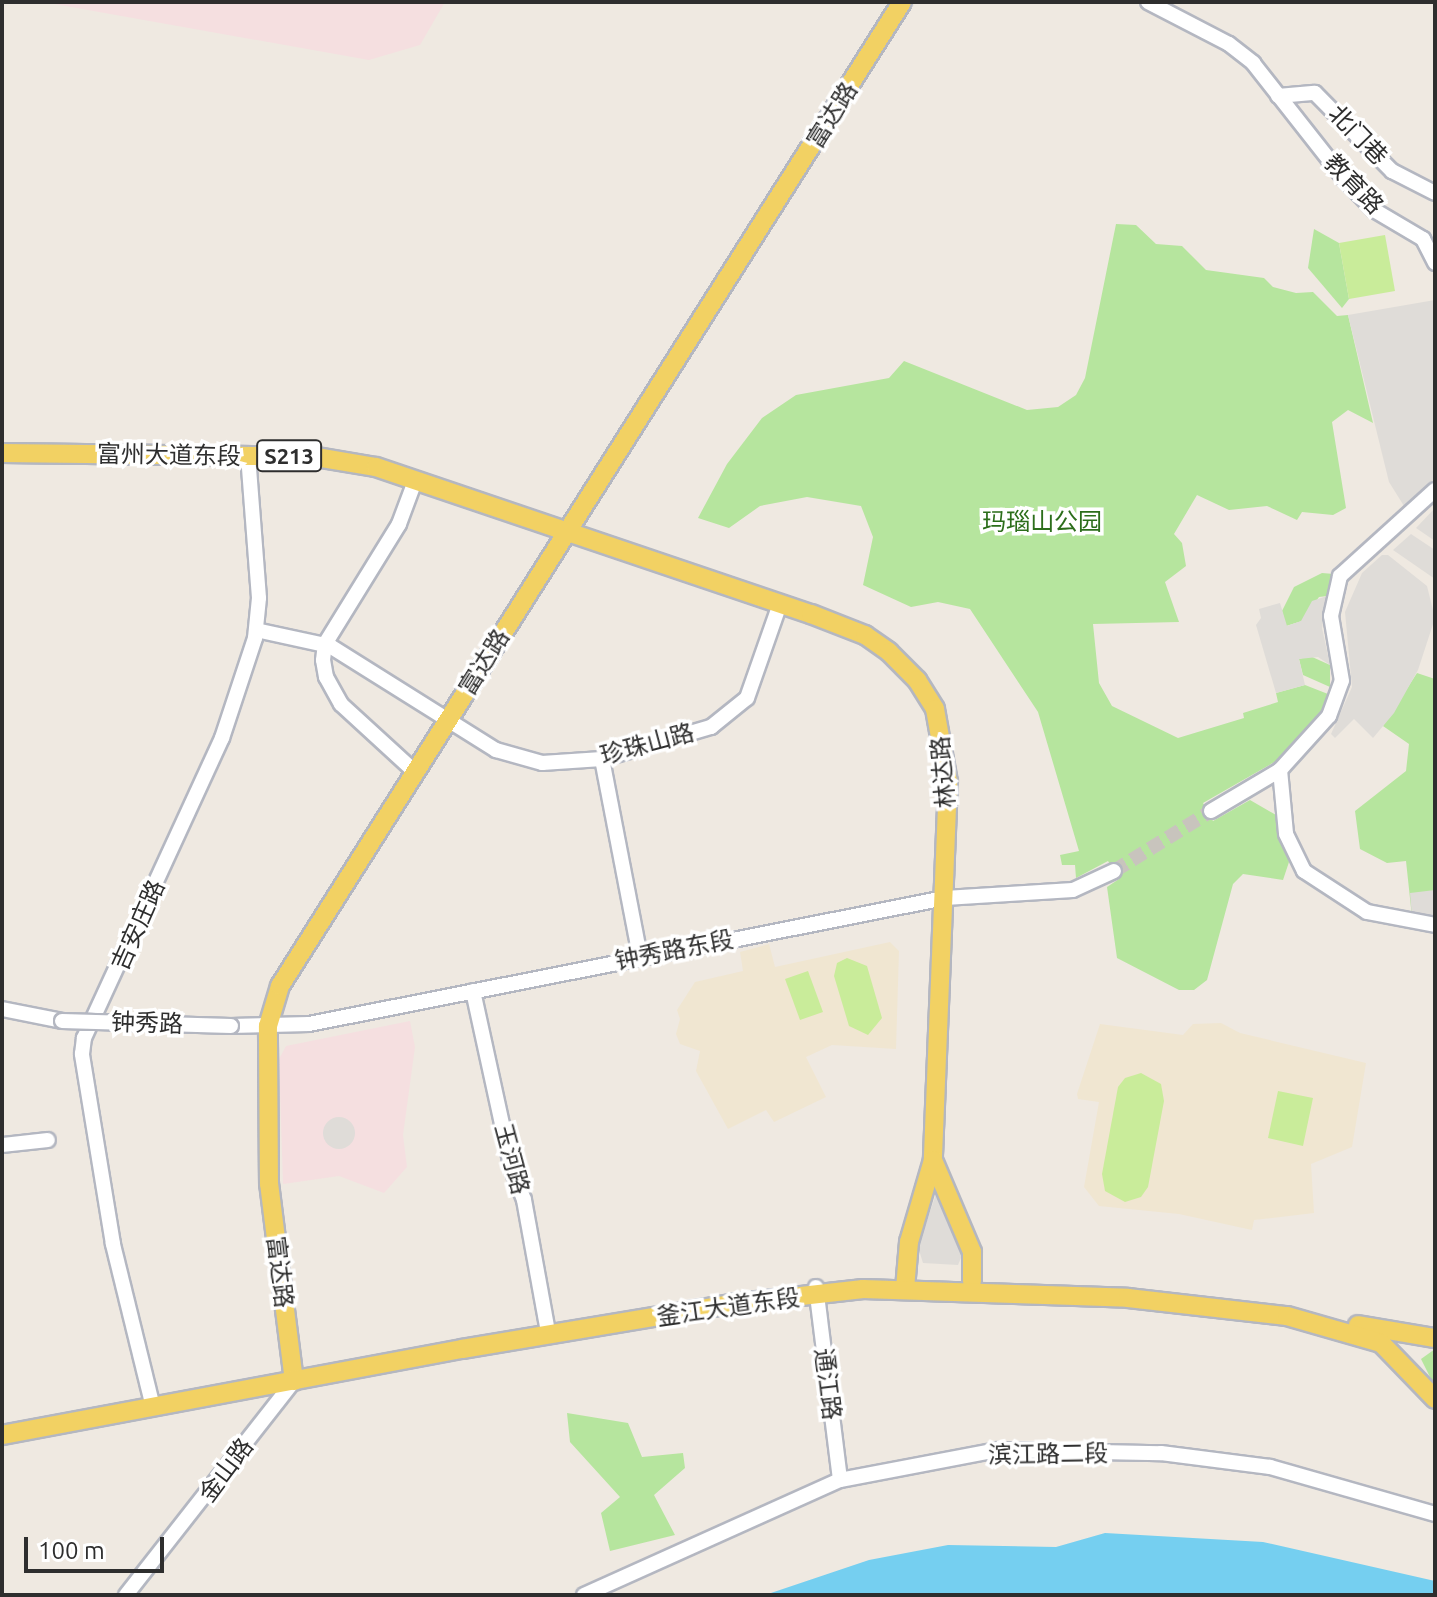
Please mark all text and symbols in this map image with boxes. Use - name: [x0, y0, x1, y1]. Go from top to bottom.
- street label: 富达路: [801, 77, 863, 153]
- street label: 北门巷: [1323, 99, 1393, 171]
- street label: 教育路: [1319, 148, 1389, 220]
- road number: S213: [255, 438, 323, 474]
- street label: 富州大道东段: [97, 439, 241, 471]
- park label: 玛瑙山公园: [982, 508, 1102, 536]
- street label: 富达路: [453, 624, 515, 700]
- street label: 珍珠山路: [597, 718, 697, 770]
- street label: 林达路: [926, 735, 960, 809]
- street label: 吉安庄路: [105, 875, 171, 975]
- street label: 钟秀路东段: [612, 924, 736, 976]
- street label: 钟秀路: [111, 1007, 183, 1039]
- street label: 玉河路: [489, 1120, 535, 1198]
- street label: 富达路: [261, 1235, 299, 1309]
- street label: 釜江大道东段: [655, 1283, 801, 1331]
- street label: 通江路: [809, 1347, 847, 1421]
- street label: 金山路: [193, 1433, 259, 1507]
- street label: 滨江路二段: [988, 1439, 1108, 1469]
- scale bar: [28, 1521, 168, 1571]
- text: 100 m: [38, 1537, 105, 1564]

